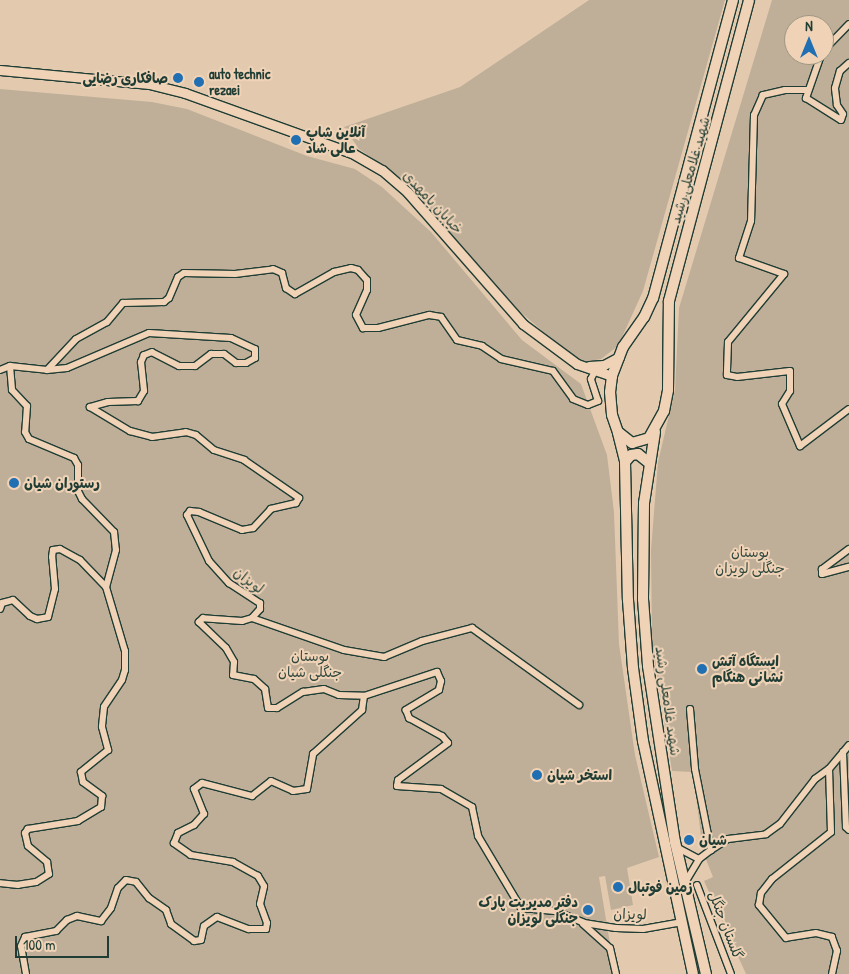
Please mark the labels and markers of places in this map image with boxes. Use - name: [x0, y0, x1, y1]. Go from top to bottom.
- place label: auto technic rezaei: [209, 66, 270, 98]
- place label: صافکاری رضایی: [82, 70, 168, 86]
- marker: صافکاری رضایی: [172, 72, 184, 84]
- marker: auto technic rezaei: [193, 76, 205, 88]
- place label: آنلاین شاپ عالی شاد: [306, 124, 365, 156]
- marker: آنلاین شاپ عالی شاد: [290, 134, 302, 146]
- place label: رستوران شیان: [24, 475, 100, 491]
- marker: رستوران شیان: [8, 477, 20, 489]
- place label: ایستگاه آتش نشانی هنگام: [712, 653, 783, 686]
- marker: ایستگاه آتش نشانی هنگام: [696, 663, 708, 675]
- place label: استخر شیان: [547, 767, 612, 783]
- marker: استخر شیان: [531, 769, 543, 781]
- place label: شیان: [699, 832, 727, 848]
- marker: شیان: [683, 834, 695, 846]
- place label: زمین فوتبال: [628, 879, 693, 895]
- marker: زمین فوتبال: [612, 881, 624, 893]
- place label: دفتر مدیریت پارک جنگلی لویزان: [478, 894, 578, 926]
- marker: دفتر مدیریت پارک جنگلی لویزان: [582, 904, 594, 916]

